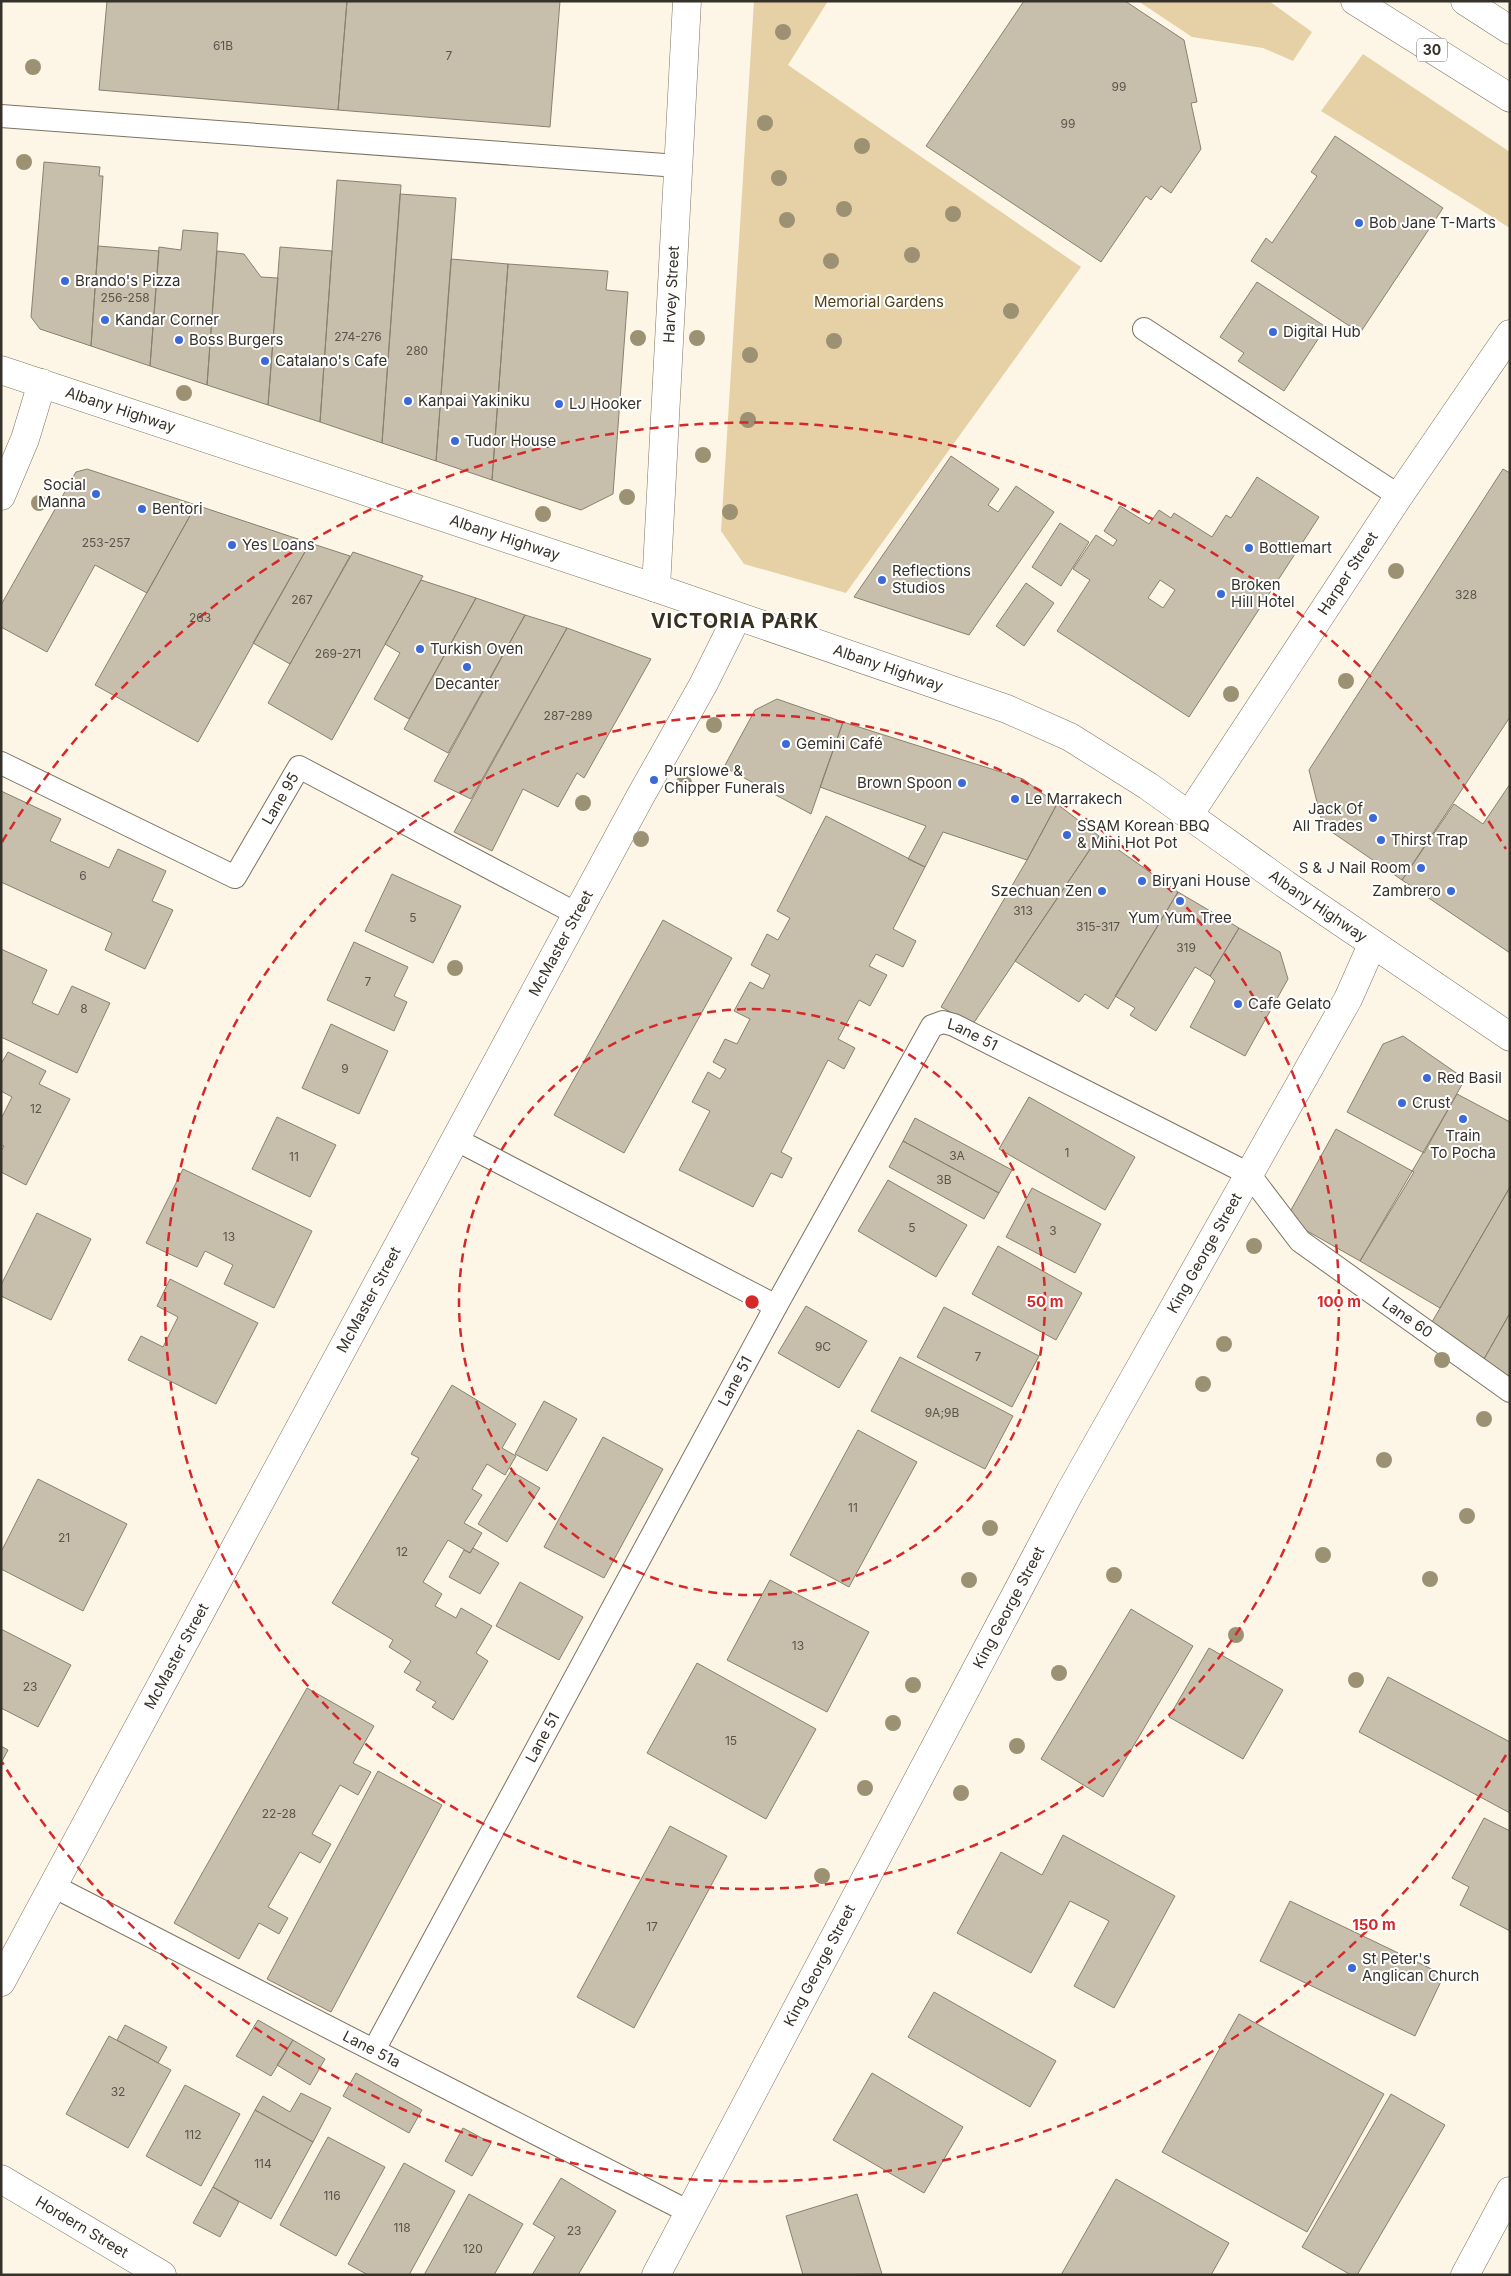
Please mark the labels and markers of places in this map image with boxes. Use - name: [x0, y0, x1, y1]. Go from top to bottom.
- place label: Bob Jane T-Marts: [1369, 213, 1496, 232]
- marker: Bob Jane T-Marts: [1353, 217, 1365, 229]
- place label: Brando's Pizza: [75, 271, 181, 290]
- marker: Brando's Pizza: [59, 275, 71, 287]
- place label: Kandar Corner: [115, 310, 219, 329]
- marker: Kandar Corner: [99, 314, 111, 326]
- place label: Digital Hub: [1283, 322, 1361, 341]
- marker: Digital Hub: [1267, 326, 1279, 338]
- place label: Boss Burgers: [189, 330, 284, 349]
- marker: Boss Burgers: [173, 334, 185, 346]
- place label: Catalano's Cafe: [275, 351, 387, 370]
- marker: Catalano's Cafe: [259, 355, 271, 367]
- place label: Kanpai Yakiniku: [418, 391, 530, 410]
- place label: LJ Hooker: [569, 394, 642, 413]
- marker: Kanpai Yakiniku: [402, 395, 414, 407]
- marker: LJ Hooker: [553, 398, 565, 410]
- place label: Tudor House: [465, 431, 556, 450]
- marker: Tudor House: [449, 435, 461, 447]
- place label: Social Manna: [38, 475, 86, 511]
- marker: Social Manna: [90, 488, 102, 500]
- place label: Bentori: [152, 499, 203, 518]
- marker: Bentori: [136, 503, 148, 515]
- place label: Yes Loans: [242, 535, 315, 554]
- place label: Bottlemart: [1259, 538, 1332, 557]
- marker: Yes Loans: [226, 539, 238, 551]
- marker: Bottlemart: [1243, 542, 1255, 554]
- place label: Reflections Studios: [892, 561, 971, 597]
- marker: Reflections Studios: [876, 574, 888, 586]
- place label: Broken Hill Hotel: [1231, 575, 1295, 611]
- marker: Broken Hill Hotel: [1215, 588, 1227, 600]
- place label: Turkish Oven: [430, 639, 523, 658]
- marker: Turkish Oven: [414, 643, 426, 655]
- marker: Decanter: [461, 661, 473, 673]
- place label: Decanter: [435, 674, 500, 693]
- place label: Gemini Café: [796, 734, 883, 753]
- marker: Gemini Café: [780, 738, 792, 750]
- place label: Purslowe & Chipper Funerals: [664, 761, 785, 797]
- place label: Brown Spoon: [857, 773, 952, 792]
- marker: Purslowe & Chipper Funerals: [648, 774, 660, 786]
- marker: Brown Spoon: [956, 777, 968, 789]
- place label: Le Marrakech: [1025, 789, 1122, 808]
- marker: Le Marrakech: [1009, 793, 1021, 805]
- place label: Jack Of All Trades: [1292, 799, 1363, 835]
- marker: Jack Of All Trades: [1367, 812, 1379, 824]
- place label: SSAM Korean BBQ & Mini Hot Pot: [1077, 816, 1210, 852]
- marker: SSAM Korean BBQ & Mini Hot Pot: [1061, 829, 1073, 841]
- place label: Thirst Trap: [1391, 830, 1468, 849]
- marker: Thirst Trap: [1375, 834, 1387, 846]
- place label: S & J Nail Room: [1299, 858, 1411, 877]
- marker: S & J Nail Room: [1415, 862, 1427, 874]
- place label: Biryani House: [1152, 871, 1251, 890]
- marker: Biryani House: [1136, 875, 1148, 887]
- place label: Szechuan Zen: [991, 881, 1092, 900]
- place label: Zambrero: [1372, 881, 1441, 900]
- marker: Szechuan Zen: [1096, 885, 1108, 897]
- marker: Zambrero: [1445, 885, 1457, 897]
- marker: Yum Yum Tree: [1174, 895, 1186, 907]
- place label: Yum Yum Tree: [1128, 908, 1232, 927]
- place label: Cafe Gelato: [1248, 994, 1331, 1013]
- marker: Cafe Gelato: [1232, 998, 1244, 1010]
- place label: Red Basil: [1437, 1068, 1502, 1087]
- marker: Red Basil: [1421, 1072, 1433, 1084]
- place label: Crust: [1412, 1093, 1450, 1112]
- marker: Crust: [1396, 1097, 1408, 1109]
- marker: Train To Pocha: [1457, 1113, 1469, 1125]
- place label: Train To Pocha: [1430, 1126, 1496, 1162]
- centre of rings: [743, 1293, 761, 1311]
- place label: St Peter's Anglican Church: [1362, 1949, 1479, 1985]
- marker: St Peter's Anglican Church: [1346, 1962, 1358, 1974]

